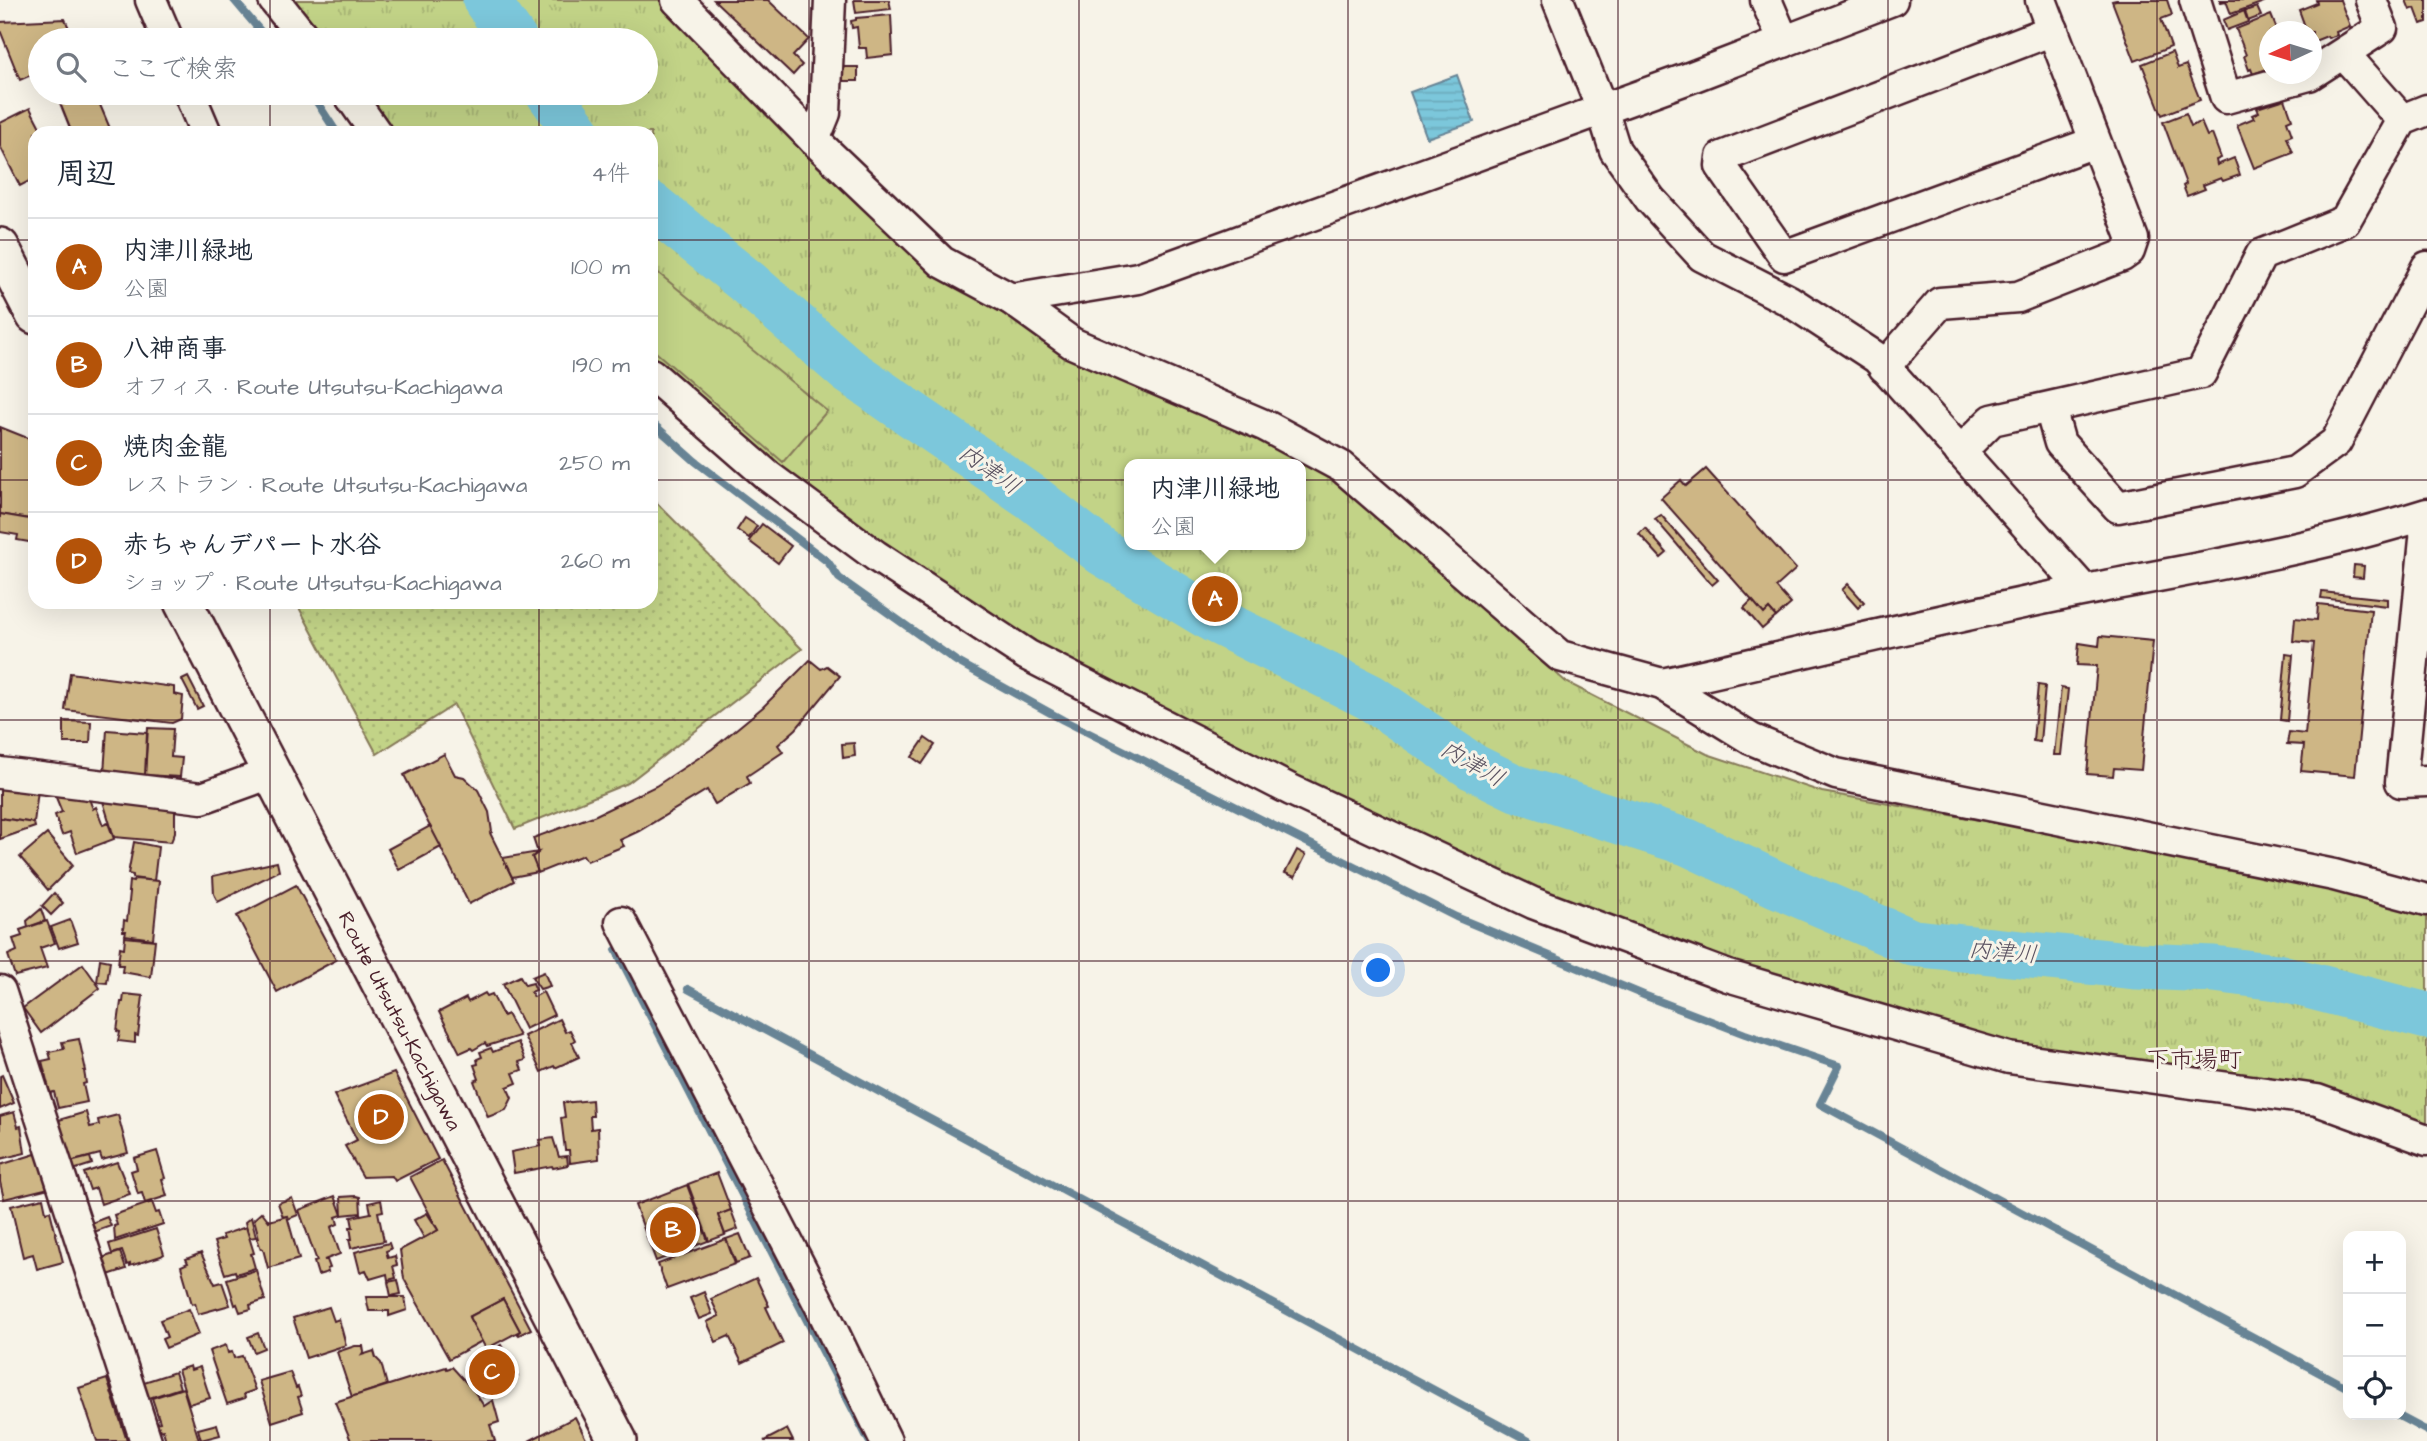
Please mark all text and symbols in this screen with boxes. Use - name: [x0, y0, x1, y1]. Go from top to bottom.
- north arrow: [2259, 21, 2322, 84]
- search box: [28, 28, 658, 105]
- icon: search: [52, 48, 90, 86]
- text: ここで検索: [108, 51, 238, 87]
- text: 周辺: [56, 153, 116, 195]
- text: 4件: [591, 158, 630, 190]
- text: 内津川緑地: [123, 233, 253, 269]
- text: A: [72, 251, 86, 283]
- text: 100 m: [571, 251, 630, 283]
- text: 公園: [123, 273, 169, 305]
- text: 八神商事: [123, 331, 227, 367]
- text: B: [71, 349, 87, 381]
- text: 190 m: [572, 349, 630, 381]
- text: オフィス · Route Utsutsu-Kachigawa: [123, 371, 503, 403]
- text: 焼肉金龍: [123, 429, 227, 465]
- water label: 内津川: [952, 437, 1027, 503]
- text: C: [71, 447, 87, 479]
- text: 250 m: [559, 447, 630, 479]
- popup: [1124, 459, 1306, 550]
- text: レストラン · Route Utsutsu-Kachigawa: [123, 469, 527, 501]
- text: 内津川緑地: [1150, 471, 1280, 507]
- text: 公園: [1150, 511, 1196, 543]
- text: 赤ちゃんデパート水谷: [123, 527, 381, 563]
- text: D: [72, 545, 86, 577]
- text: 260 m: [561, 545, 630, 577]
- text: ショップ · Route Utsutsu-Kachigawa: [123, 567, 502, 599]
- pin: A: [1192, 573, 1238, 625]
- water label: 内津川: [1435, 733, 1510, 795]
- street label: Route Utsutsu-Kachigawa: [331, 907, 469, 1136]
- water label: 内津川: [1967, 933, 2039, 971]
- your location: [1361, 953, 1395, 987]
- district label: 下市場町: [2146, 1043, 2242, 1077]
- pin: D: [358, 1091, 404, 1143]
- pin: B: [650, 1204, 696, 1256]
- map controls: [2343, 1231, 2406, 1420]
- button: +: [2343, 1231, 2406, 1294]
- button: −: [2343, 1294, 2406, 1357]
- pin: C: [469, 1346, 515, 1398]
- button: locate: [2343, 1357, 2406, 1420]

